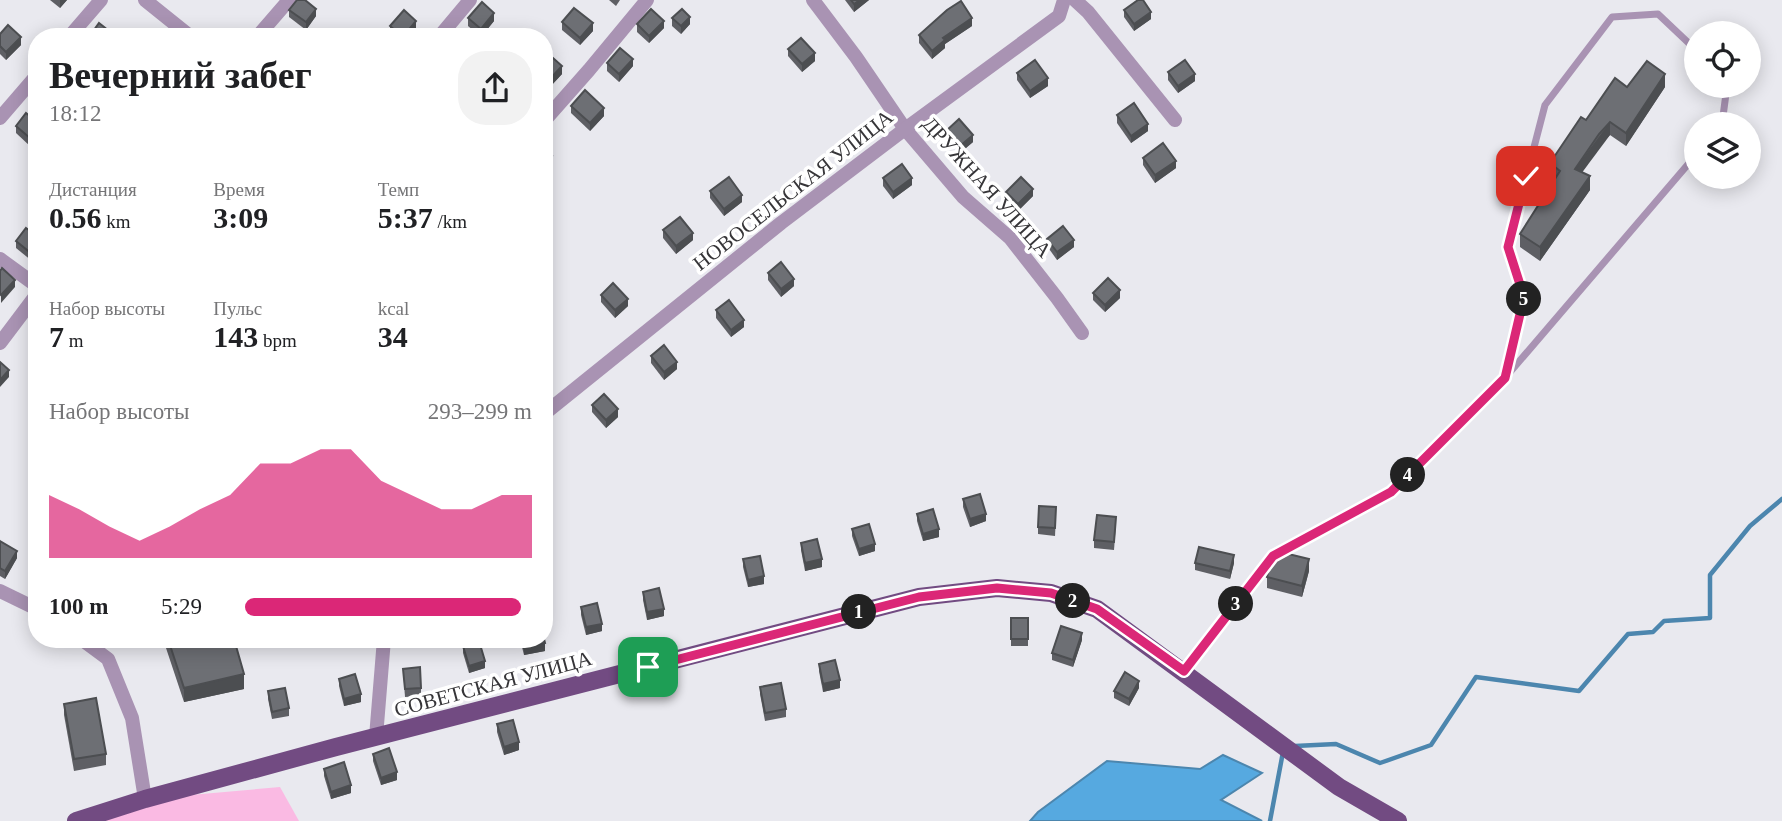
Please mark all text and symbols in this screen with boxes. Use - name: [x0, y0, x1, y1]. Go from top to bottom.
- map controls: [1684, 21, 1761, 189]
- button: locate: [1684, 21, 1761, 98]
- button: share: [458, 51, 532, 125]
- text: Вечерний забег: [49, 54, 312, 96]
- text: 18:12: [49, 101, 101, 126]
- street label: НОВОСЕЛЬСКАЯ УЛИЦА: [688, 104, 898, 275]
- street label: ДРУЖНАЯ УЛИЦА: [918, 112, 1057, 263]
- button: layers: [1684, 112, 1761, 189]
- pin: [1496, 146, 1556, 206]
- icon: check: [1507, 157, 1545, 195]
- text: Дистанция: [49, 179, 137, 200]
- text: Время: [213, 179, 265, 200]
- text: Темп: [378, 179, 419, 200]
- text: 0.56: [49, 201, 102, 234]
- text: 3:09: [213, 201, 268, 234]
- text: 5:37: [378, 201, 433, 234]
- text: km: [102, 211, 131, 232]
- text: /km: [433, 211, 467, 232]
- pin: 5: [1506, 282, 1542, 316]
- text: 5: [1519, 288, 1528, 309]
- text: Набор высоты: [49, 298, 165, 319]
- text: Пульс: [213, 298, 262, 319]
- text: kcal: [378, 298, 409, 319]
- text: 7: [49, 320, 64, 353]
- text: 143: [213, 320, 258, 353]
- text: 34: [378, 320, 408, 353]
- text: m: [64, 330, 84, 351]
- text: bpm: [258, 330, 297, 351]
- text: Набор высоты: [49, 399, 190, 424]
- text: 293–299 m: [428, 399, 532, 424]
- pin: 4: [1390, 458, 1426, 492]
- text: 4: [1403, 464, 1412, 485]
- pin: 2: [1056, 584, 1090, 618]
- pin: 3: [1218, 586, 1254, 622]
- text: 2: [1068, 590, 1077, 611]
- text: 3: [1231, 593, 1240, 614]
- text: 100 m: [49, 594, 108, 619]
- text: 5:29: [161, 594, 202, 619]
- pin: 1: [842, 594, 876, 630]
- text: 1: [854, 601, 863, 622]
- pin: [618, 637, 678, 697]
- street label: СОВЕТСКАЯ УЛИЦА: [392, 646, 595, 722]
- icon: arrive: [629, 648, 667, 686]

